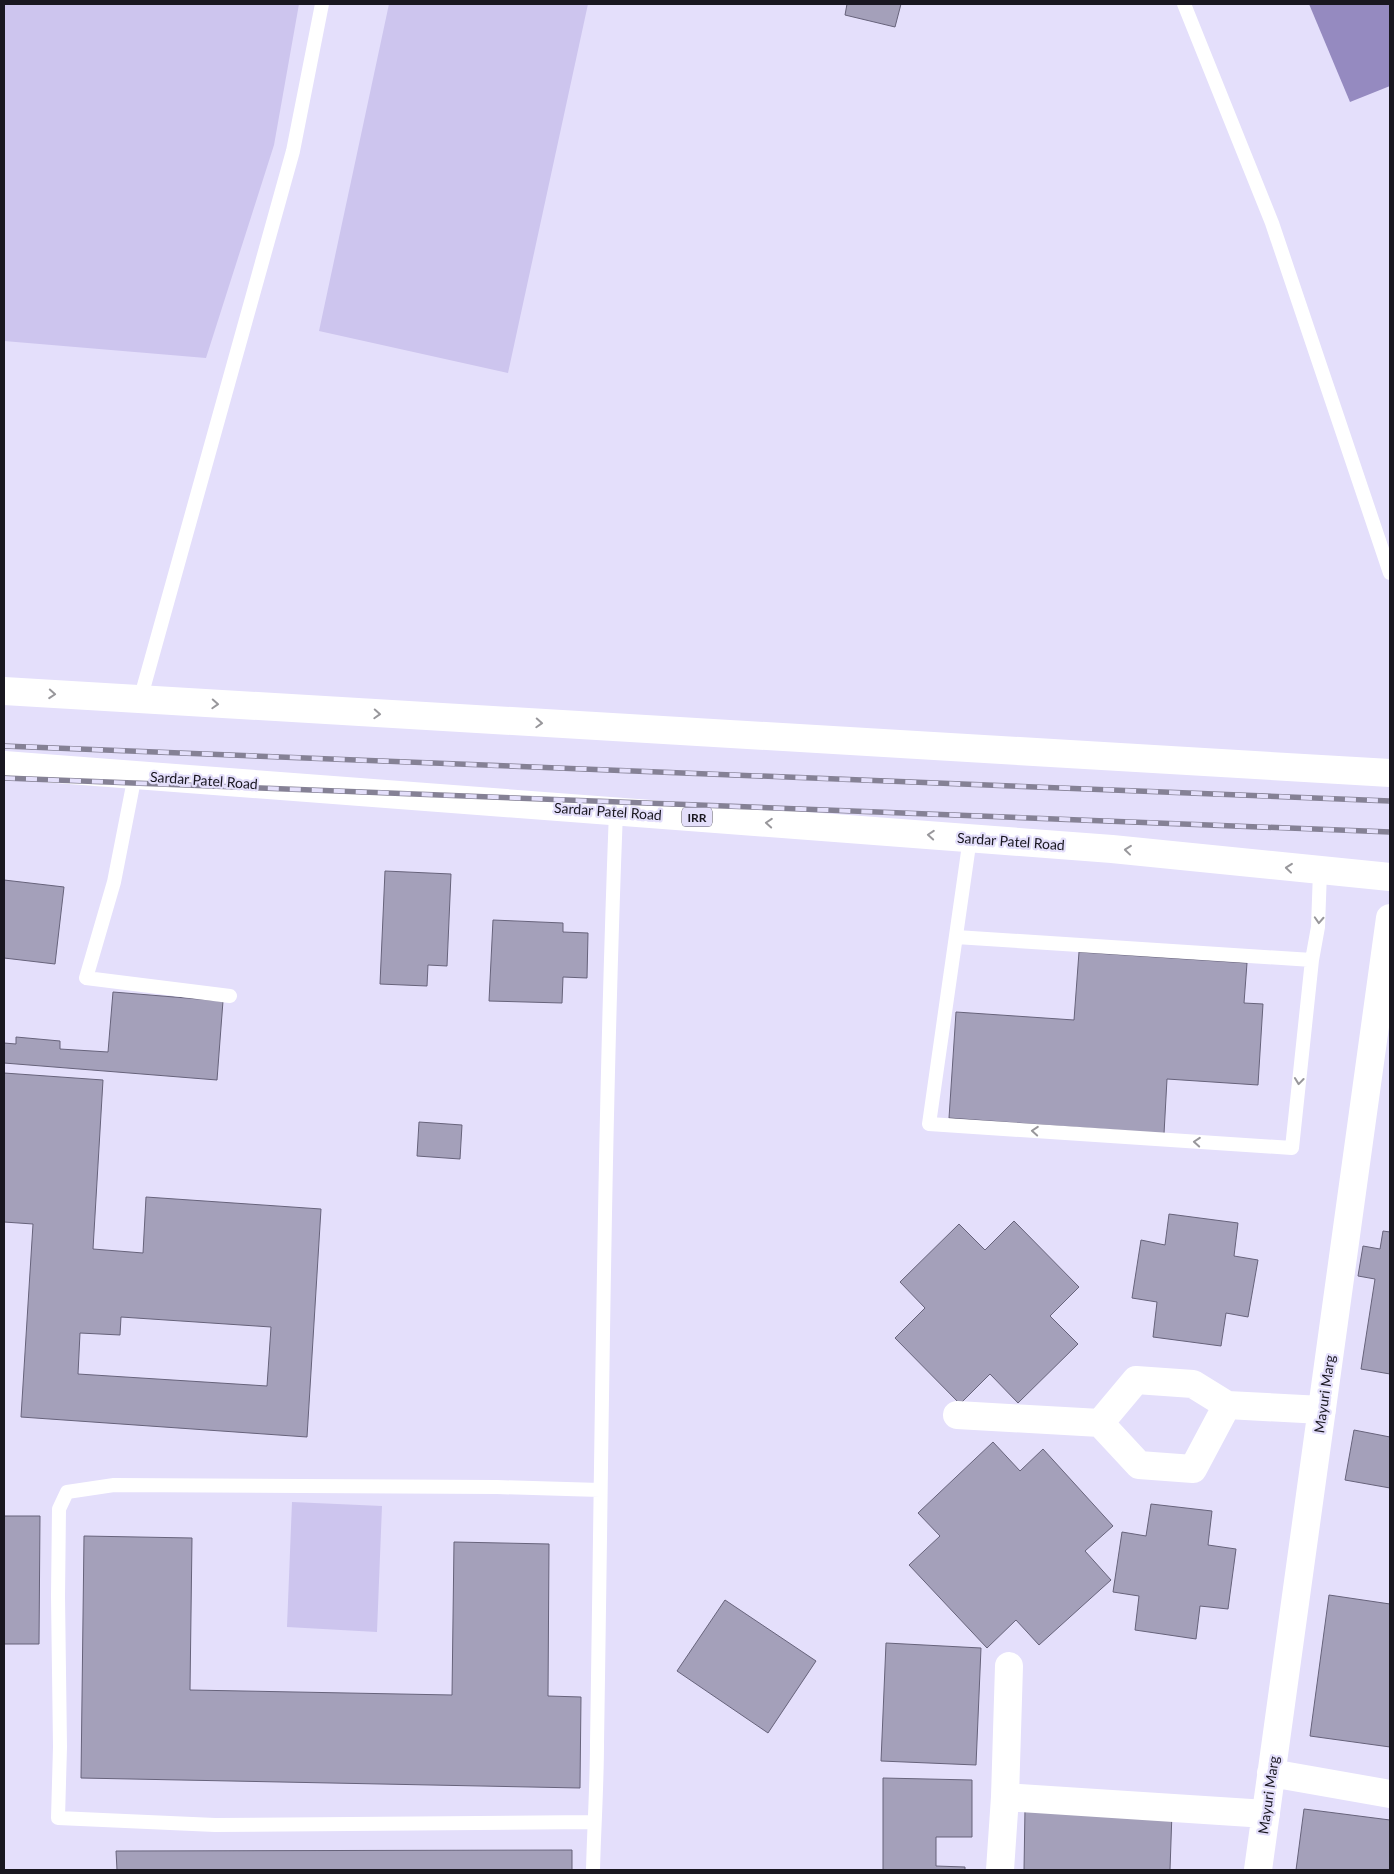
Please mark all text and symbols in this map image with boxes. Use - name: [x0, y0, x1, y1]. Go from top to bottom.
- one-way arrow: [49, 688, 57, 699]
- one-way arrow: [211, 699, 219, 710]
- one-way arrow: [373, 708, 381, 719]
- one-way arrow: [535, 718, 543, 729]
- street label: Sardar Patel Road: [150, 768, 258, 792]
- street label: Sardar Patel Road: [554, 799, 662, 823]
- road number: IRR: [682, 808, 712, 826]
- one-way arrow: [765, 817, 773, 828]
- street label: Sardar Patel Road: [957, 829, 1065, 853]
- one-way arrow: [927, 830, 935, 841]
- one-way arrow: [1124, 845, 1132, 856]
- one-way arrow: [1285, 863, 1293, 874]
- one-way arrow: [1313, 916, 1324, 924]
- one-way arrow: [1294, 1077, 1305, 1085]
- one-way arrow: [1030, 1126, 1038, 1137]
- one-way arrow: [1193, 1136, 1201, 1147]
- street label: Mayuri Marg: [1310, 1354, 1338, 1434]
- street label: Mayuri Marg: [1254, 1755, 1282, 1835]

